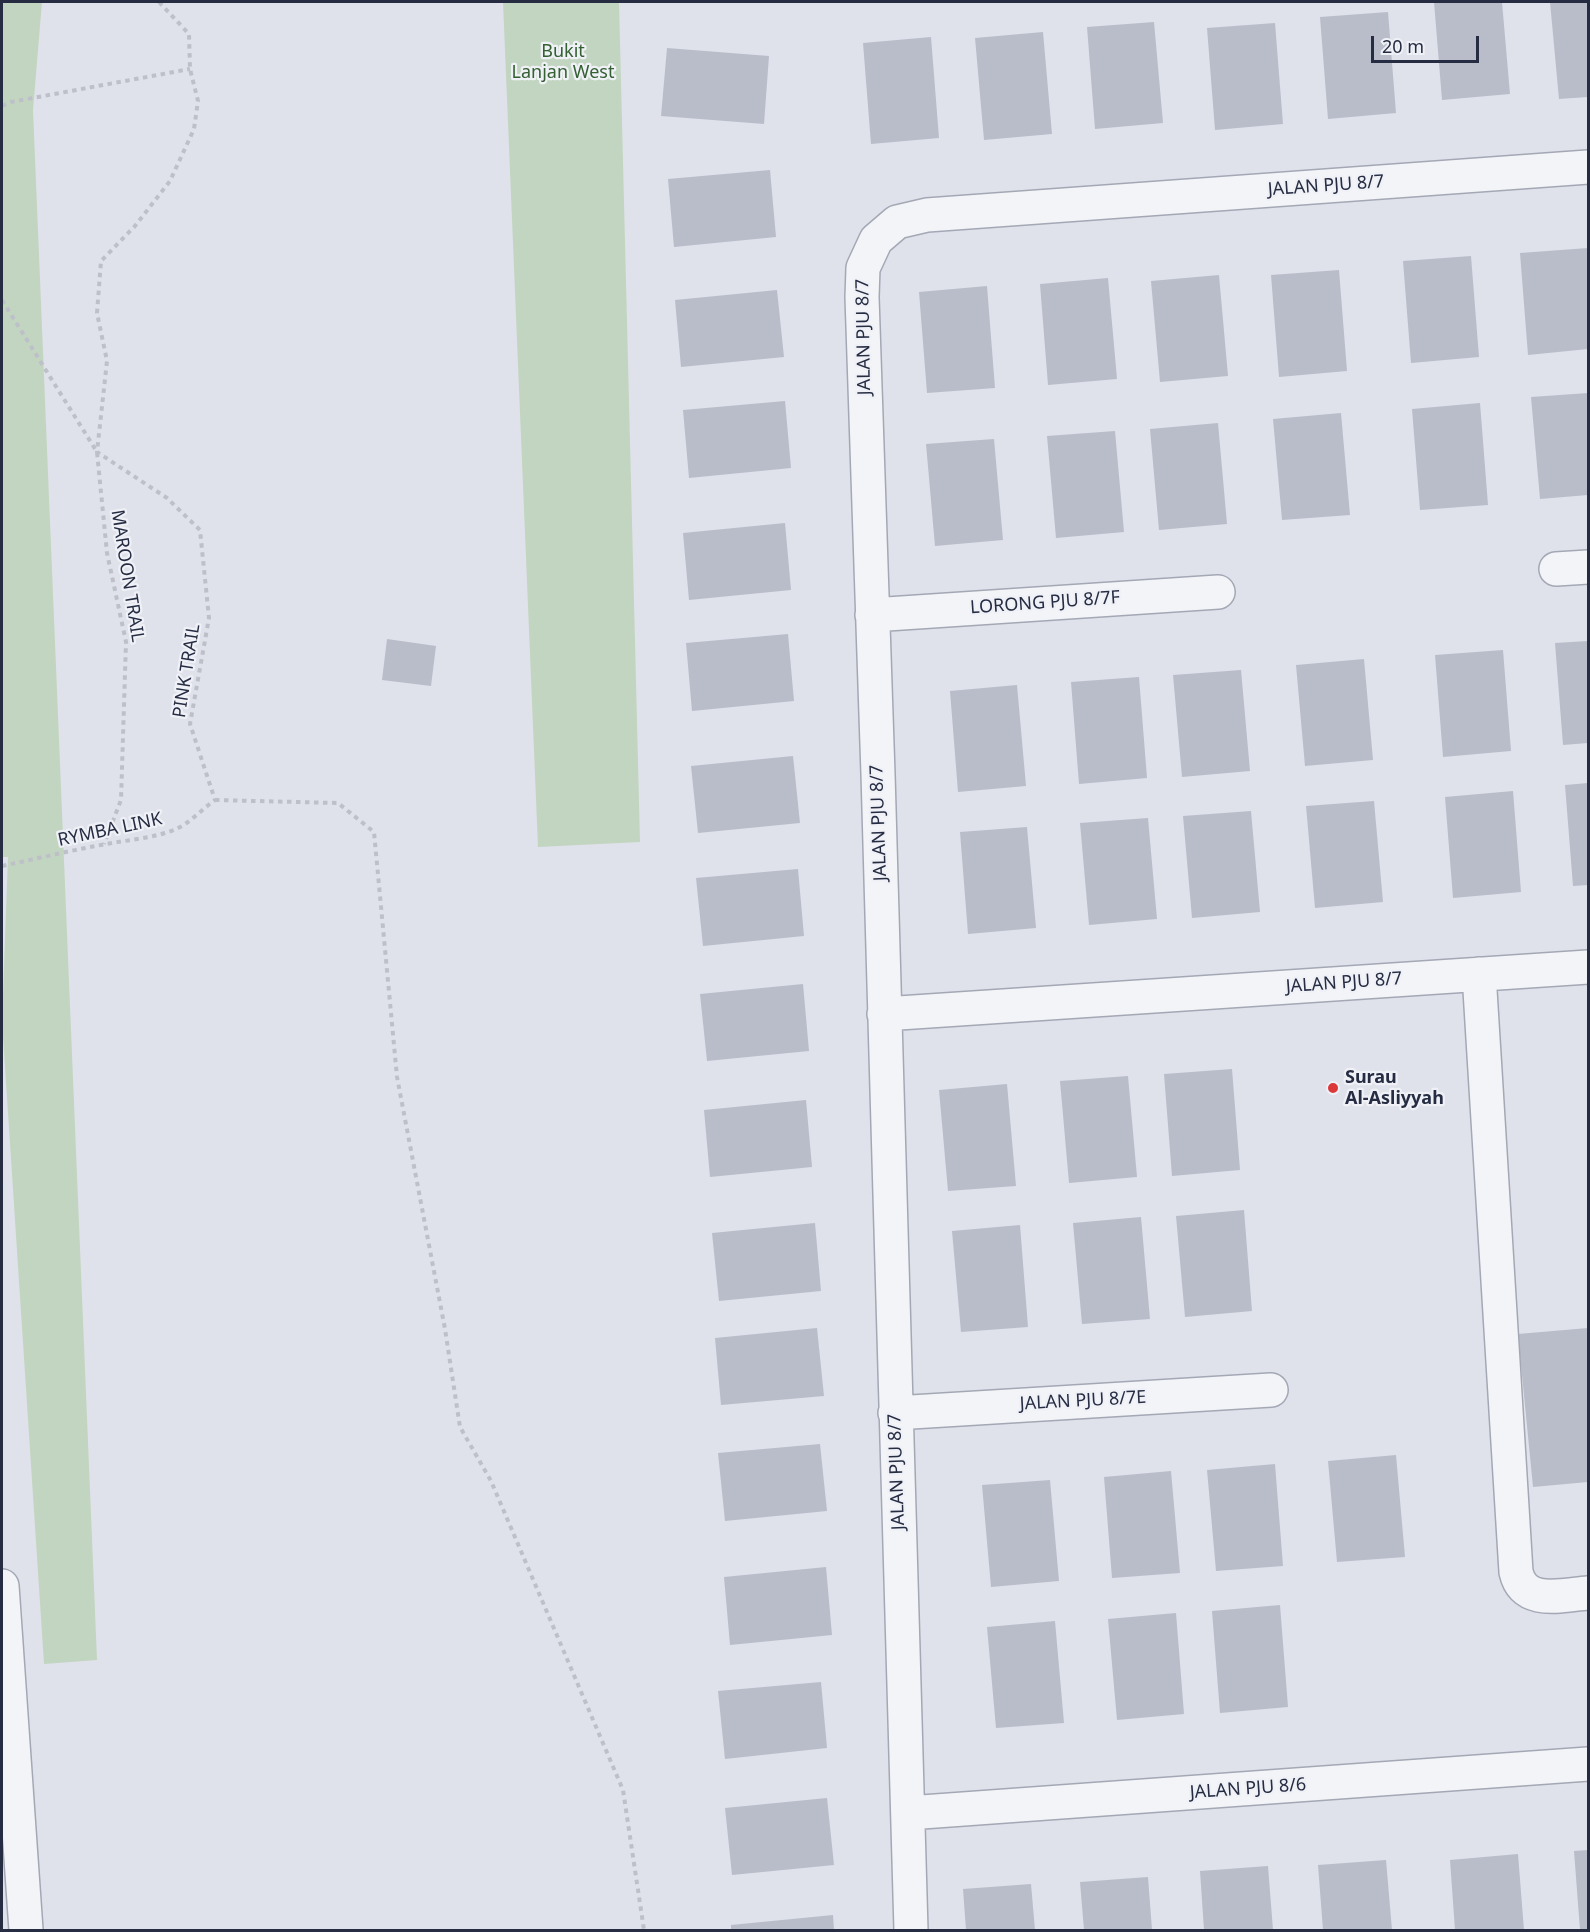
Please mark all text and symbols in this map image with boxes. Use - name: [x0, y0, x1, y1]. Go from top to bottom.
- scale bar: [1374, 24, 1482, 62]
- text: 20 m: [1382, 34, 1424, 58]
- park label: Bukit Lanjan West: [512, 41, 614, 84]
- street label: JALAN PJU 8/7: [1267, 171, 1385, 201]
- street label: JALAN PJU 8/7: [852, 279, 876, 395]
- street label: MAROON TRAIL: [106, 508, 148, 644]
- street label: LORONG PJU 8/7F: [969, 587, 1121, 619]
- street label: PINK TRAIL: [169, 623, 205, 719]
- street label: JALAN PJU 8/7: [866, 764, 892, 882]
- street label: RYMBA LINK: [56, 808, 164, 852]
- street label: JALAN PJU 8/7: [1285, 968, 1403, 998]
- place label: Surau Al-Asliyyah: [1345, 1067, 1444, 1110]
- marker: Surau Al-Asliyyah: [1326, 1081, 1340, 1095]
- street label: JALAN PJU 8/7E: [1019, 1387, 1147, 1415]
- street label: JALAN PJU 8/7: [884, 1413, 910, 1531]
- street label: JALAN PJU 8/6: [1189, 1774, 1307, 1804]

